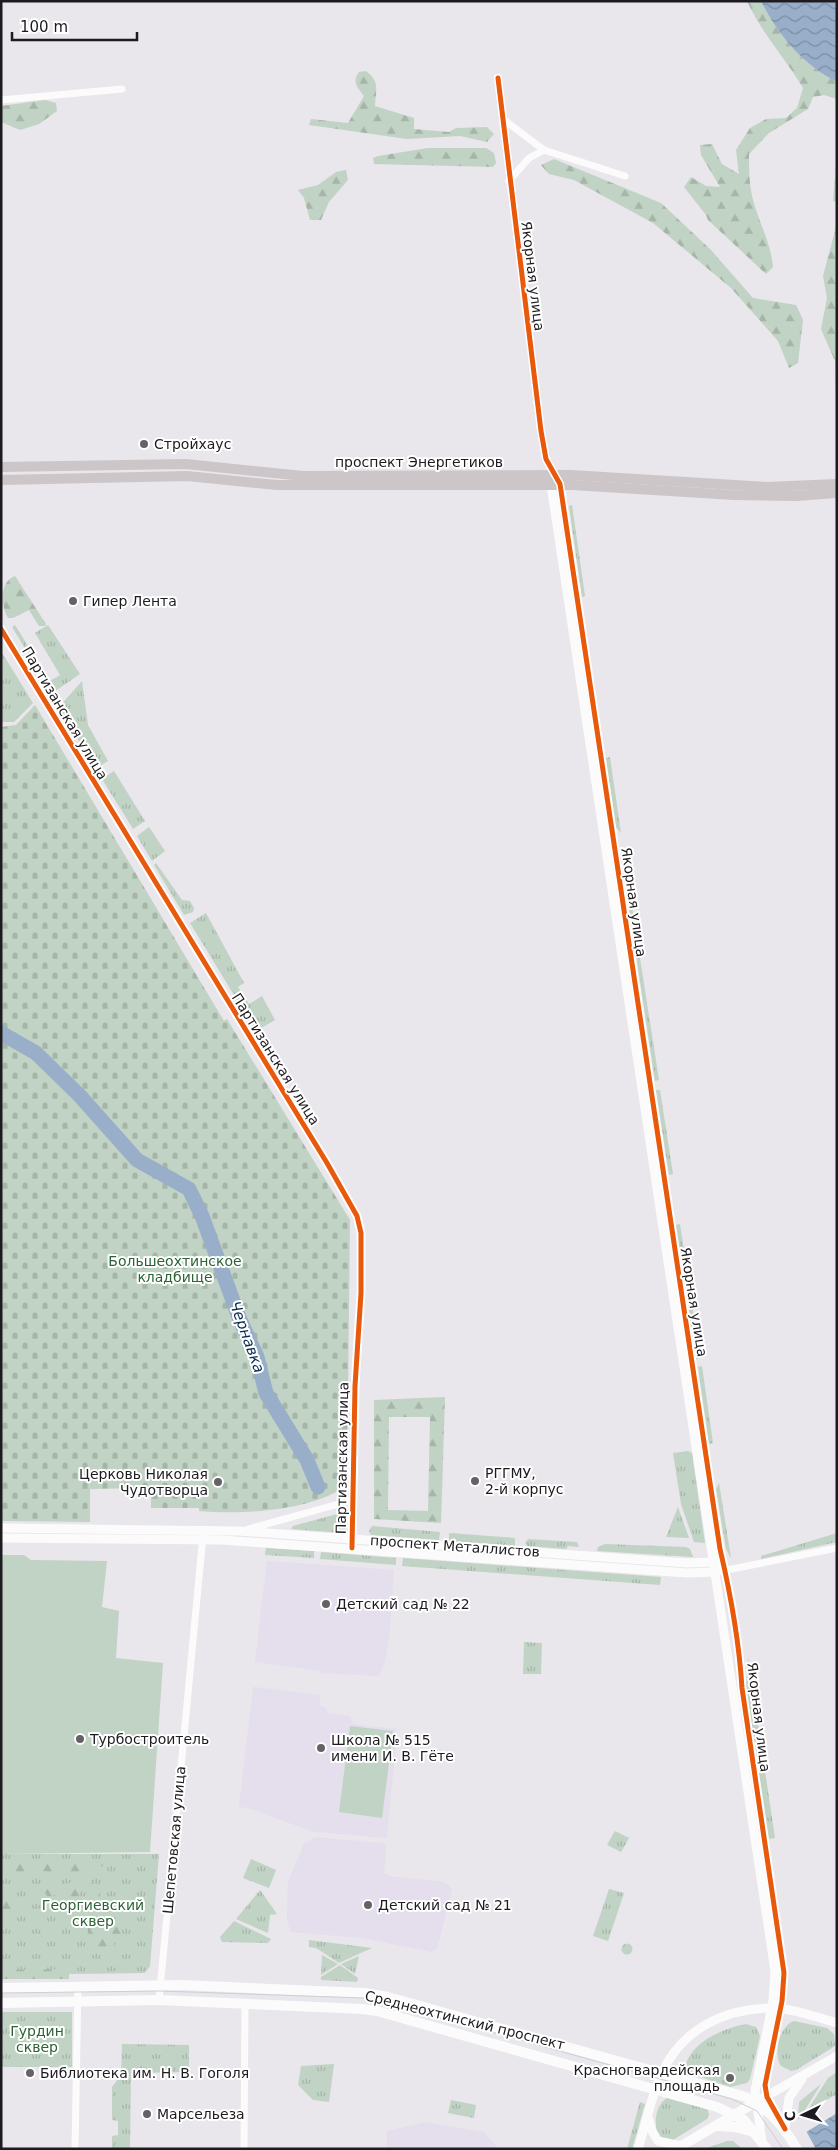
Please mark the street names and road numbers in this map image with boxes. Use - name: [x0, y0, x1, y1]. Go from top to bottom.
- street label: Якорная улица: [518, 220, 548, 332]
- street label: проспект Энергетиков: [335, 454, 503, 470]
- street label: Партизанская улица: [19, 644, 111, 782]
- street label: Якорная улица: [618, 846, 650, 958]
- street label: Партизанская улица: [229, 990, 323, 1128]
- street label: Якорная улица: [677, 1246, 711, 1358]
- street label: Партизанская улица: [333, 1382, 351, 1534]
- street label: проспект Металлистов: [370, 1532, 540, 1560]
- street label: Якорная улица: [744, 1661, 774, 1773]
- street label: Шепетовская улица: [160, 1765, 188, 1915]
- street label: Среднеохтинский проспект: [363, 1987, 567, 2053]

